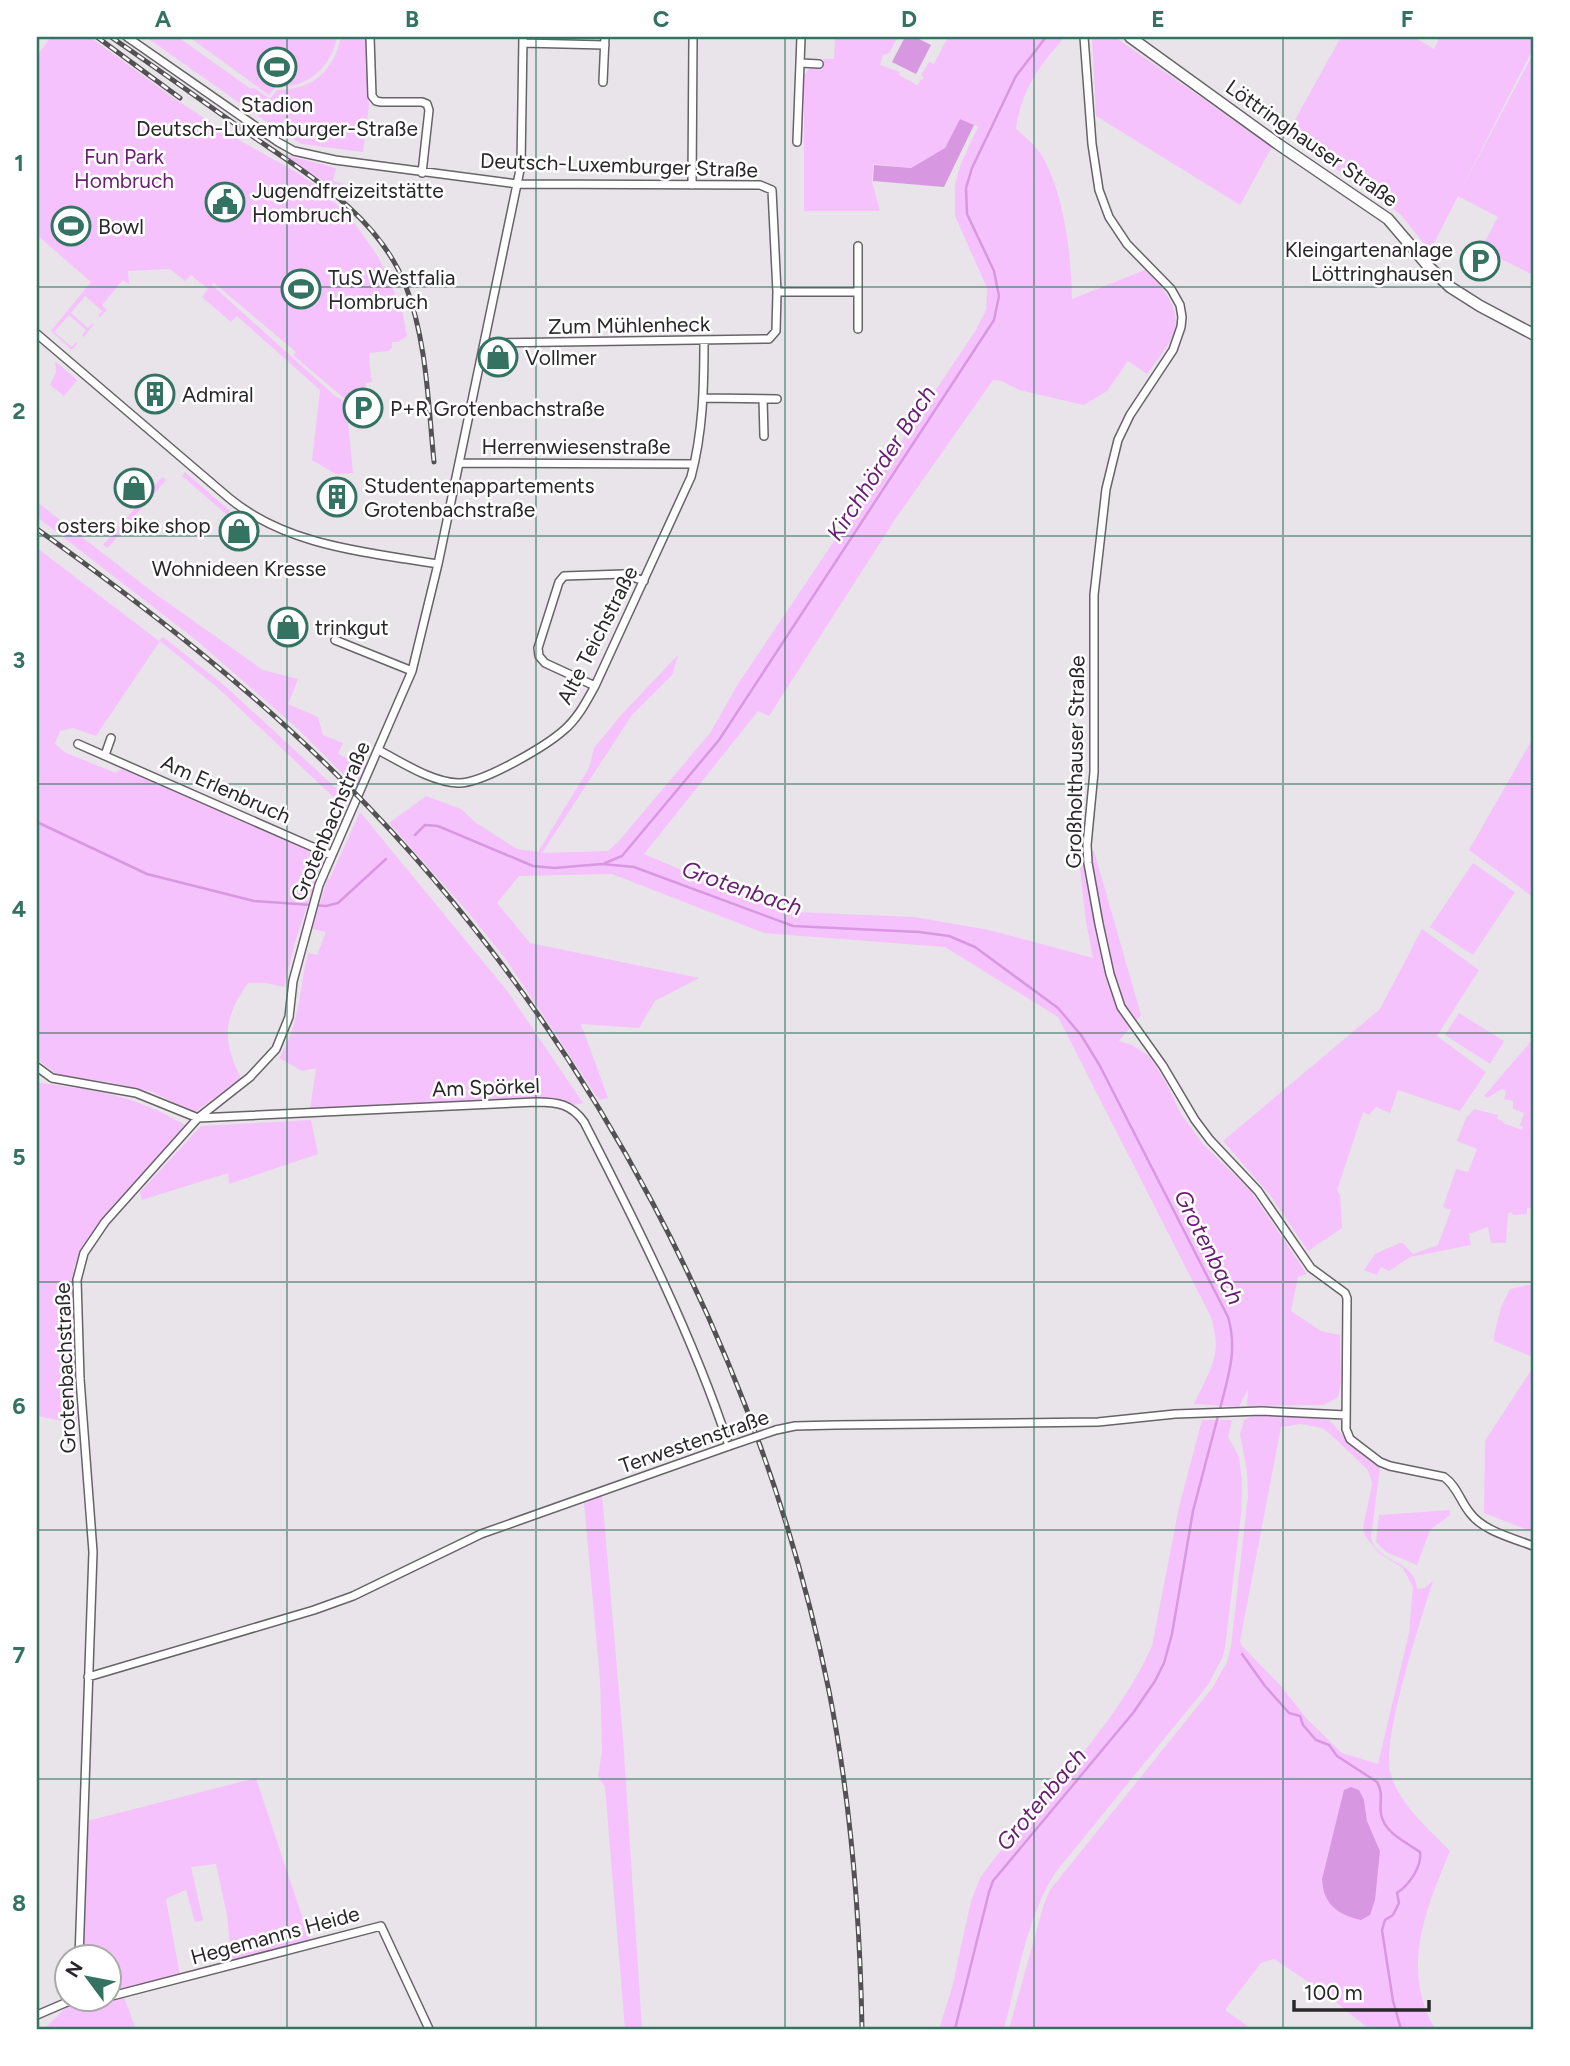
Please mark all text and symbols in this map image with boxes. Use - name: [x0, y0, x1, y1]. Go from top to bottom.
- text: A: [155, 5, 172, 33]
- text: B: [405, 5, 419, 33]
- text: C: [653, 5, 670, 33]
- text: D: [901, 5, 917, 33]
- text: E: [1151, 5, 1165, 33]
- text: F: [1401, 5, 1414, 33]
- sports icon: Stadion Deutsch-Luxemburger-Straße: [256, 46, 298, 88]
- street label: Löttringhauser Straße: [1221, 74, 1403, 212]
- place label: Stadion Deutsch-Luxemburger-Straße: [136, 92, 418, 141]
- park label: Fun Park Hombruch: [74, 144, 174, 193]
- street label: Deutsch-Luxemburger Straße: [480, 148, 758, 182]
- text: 1: [14, 149, 24, 177]
- place label: Jugendfreizeitstätte Hombruch: [252, 178, 444, 227]
- public building icon: Jugendfreizeitstätte Hombruch: [204, 181, 246, 223]
- sports icon: Bowl: [50, 205, 92, 247]
- place label: Bowl: [98, 214, 144, 239]
- place label: Kleingartenanlage Löttringhausen: [1285, 237, 1453, 286]
- parking icon: Kleingartenanlage Löttringhausen: [1459, 240, 1501, 282]
- place label: TuS Westfalia Hombruch: [328, 265, 456, 314]
- sports icon: TuS Westfalia Hombruch: [280, 268, 322, 310]
- street label: Zum Mühlenheck: [548, 311, 711, 339]
- shop icon: Vollmer: [477, 336, 519, 378]
- place label: Vollmer: [525, 345, 597, 370]
- building icon: Admiral: [134, 373, 176, 415]
- water label: Kirchhörder Bach: [821, 380, 942, 546]
- place label: Admiral: [182, 382, 254, 407]
- parking icon: P+R Grotenbachstraße: [342, 387, 384, 429]
- place label: P+R Grotenbachstraße: [390, 396, 605, 421]
- text: 2: [12, 397, 26, 425]
- street label: Herrenwiesenstraße: [481, 434, 671, 459]
- shop icon: osters bike shop: [113, 467, 155, 509]
- place label: Studentenappartements Grotenbachstraße: [364, 473, 595, 522]
- building icon: Studentenappartements Grotenbachstraße: [316, 476, 358, 518]
- shop icon: Wohnideen Kresse: [218, 510, 260, 552]
- place label: osters bike shop: [57, 513, 211, 538]
- place label: Wohnideen Kresse: [152, 556, 326, 581]
- street label: Alte Teichstraße: [551, 562, 643, 708]
- shop icon: trinkgut: [267, 606, 309, 648]
- place label: trinkgut: [315, 615, 389, 640]
- text: 3: [13, 646, 25, 674]
- street label: Großholthauser Straße: [1061, 655, 1089, 869]
- street label: Grotenbachstraße: [285, 737, 375, 905]
- street label: Am Erlenbruch: [158, 749, 294, 829]
- water label: Grotenbach: [678, 854, 806, 922]
- text: 4: [12, 895, 26, 923]
- street label: Am Spörkel: [432, 1073, 540, 1101]
- text: 5: [12, 1143, 26, 1171]
- water label: Grotenbach: [1168, 1185, 1250, 1309]
- street label: Grotenbachstraße: [50, 1282, 80, 1454]
- text: 6: [12, 1392, 26, 1420]
- street label: Terwestenstraße: [616, 1404, 772, 1478]
- text: 7: [13, 1641, 26, 1669]
- water label: Grotenbach: [990, 1742, 1092, 1856]
- text: 8: [12, 1889, 26, 1917]
- street label: Hegemanns Heide: [188, 1900, 362, 1970]
- north arrow: [52, 1944, 122, 2014]
- text: N: [60, 1957, 88, 1982]
- scale bar: [1294, 1968, 1428, 2012]
- text: 100 m: [1304, 1980, 1363, 2005]

